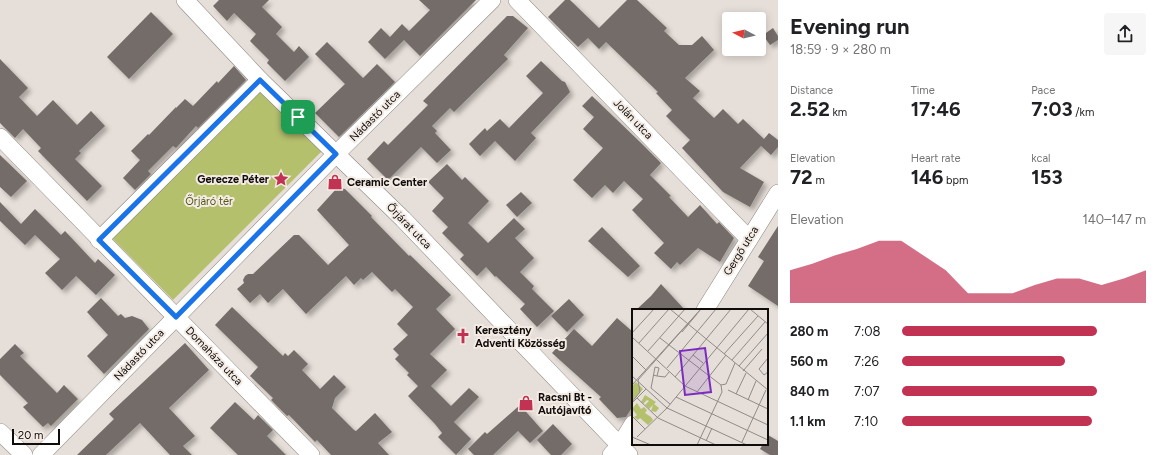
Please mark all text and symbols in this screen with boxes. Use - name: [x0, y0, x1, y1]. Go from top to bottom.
- north arrow: [722, 12, 766, 56]
- map controls: [722, 12, 766, 56]
- text: Evening run: [790, 13, 910, 40]
- button: share: [1104, 13, 1146, 55]
- text: 18:59 · 9 × 280 m: [790, 42, 891, 57]
- text: Distance: [790, 84, 833, 97]
- text: Time: [911, 84, 935, 97]
- text: Pace: [1031, 84, 1055, 97]
- street label: Nádastó utca: [347, 88, 403, 144]
- street label: Jolán utca: [611, 96, 655, 142]
- text: 2.52: [790, 97, 830, 121]
- text: 17:46: [911, 97, 961, 121]
- text: 7:03: [1031, 97, 1073, 121]
- pin: [281, 100, 315, 134]
- icon: arrive: [287, 106, 309, 128]
- text: km: [830, 106, 847, 119]
- text: /km: [1073, 106, 1094, 119]
- text: Elevation: [790, 152, 835, 165]
- text: Heart rate: [911, 152, 961, 165]
- text: kcal: [1031, 152, 1051, 165]
- text: 72: [790, 165, 813, 189]
- text: 146: [911, 165, 943, 189]
- text: 153: [1031, 165, 1063, 189]
- place icon: Gerecze Péter: [272, 170, 290, 188]
- place label: Gerecze Péter: [197, 173, 270, 186]
- shop icon: Ceramic Center: [326, 173, 344, 191]
- text: m: [813, 174, 825, 187]
- text: bpm: [943, 174, 968, 187]
- place label: Ceramic Center: [347, 176, 428, 189]
- park label: Őrjáró tér: [185, 194, 233, 208]
- street label: Őrjárat utca: [384, 200, 435, 252]
- text: Elevation: [790, 212, 843, 227]
- text: 140–147 m: [1082, 212, 1146, 227]
- street label: Gergő utca: [721, 224, 761, 278]
- inset map: [632, 309, 768, 445]
- street label: Domaháza utca: [183, 324, 245, 388]
- place label: Keresztény Adventi Közösség: [475, 324, 565, 350]
- text: 280 m: [790, 324, 828, 339]
- text: 7:08: [854, 324, 881, 339]
- street label: Nádastó utca: [111, 327, 167, 383]
- church icon: Keresztény Adventi Közösség: [454, 327, 472, 345]
- text: 560 m: [790, 354, 828, 369]
- text: 7:26: [854, 354, 879, 369]
- text: 840 m: [790, 384, 829, 399]
- text: 7:07: [854, 384, 880, 399]
- place label: Racsni Bt - Autójavító: [538, 391, 592, 417]
- shop icon: Racsni Bt - Autójavító: [517, 394, 535, 412]
- text: 1.1 km: [790, 414, 826, 429]
- text: 7:10: [854, 414, 878, 429]
- scale bar: [12, 427, 60, 446]
- text: 20 m: [18, 429, 43, 442]

